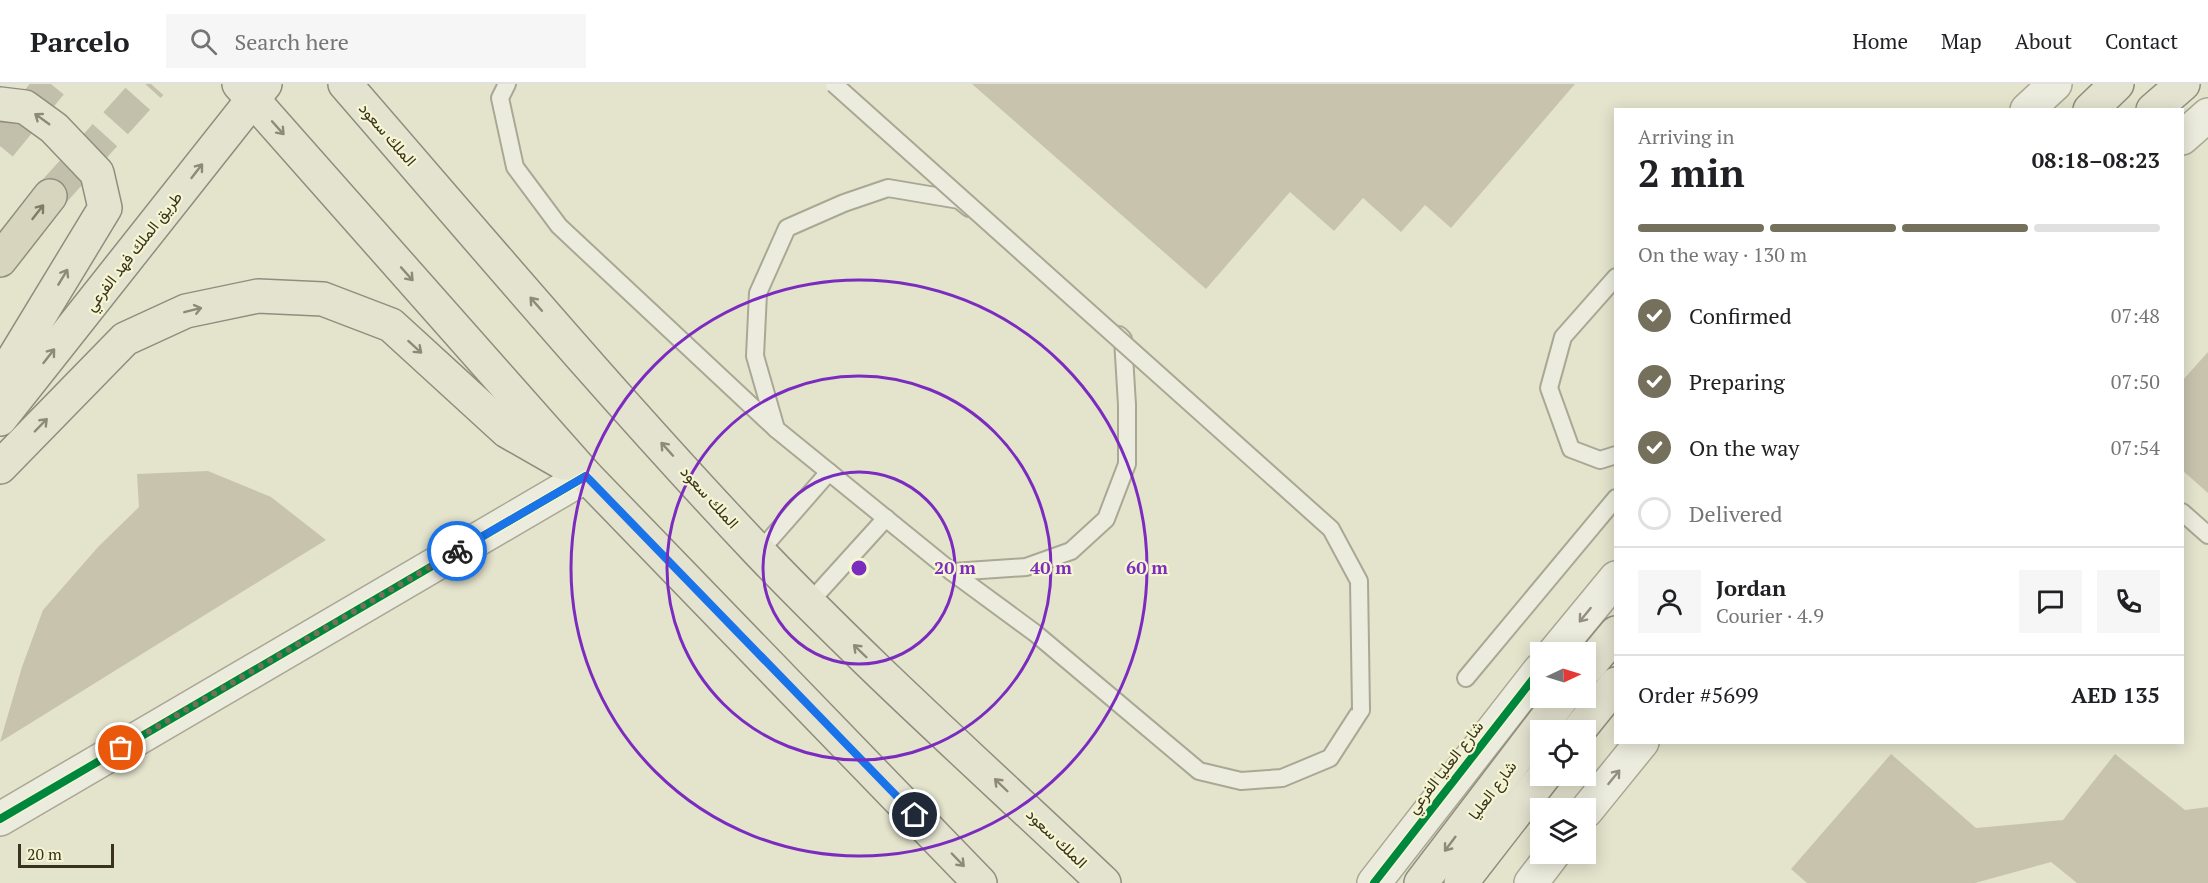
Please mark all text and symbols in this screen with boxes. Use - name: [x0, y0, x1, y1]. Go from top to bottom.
- search box: [166, 14, 586, 68]
- text: Parcelo: [30, 23, 130, 60]
- icon: search: [187, 25, 220, 58]
- text: Search here: [235, 27, 349, 56]
- text: Home: [1852, 27, 1908, 55]
- text: Map: [1941, 27, 1982, 55]
- text: About: [2015, 27, 2072, 55]
- text: Contact: [2105, 27, 2178, 55]
- street label: الملك سعود: [354, 98, 422, 170]
- one-way arrow: [34, 112, 50, 125]
- one-way arrow: [271, 120, 285, 135]
- text: Arriving in: [1638, 123, 1734, 150]
- text: 08:18–08:23: [2032, 145, 2160, 174]
- text: 2 min: [1638, 146, 1745, 198]
- one-way arrow: [190, 163, 203, 179]
- street label: طريق الملك فهد الفرعي: [79, 187, 189, 317]
- one-way arrow: [32, 204, 45, 220]
- text: On the way · 130 m: [1638, 241, 1807, 268]
- one-way arrow: [400, 266, 414, 281]
- one-way arrow: [58, 269, 70, 286]
- one-way arrow: [529, 297, 543, 312]
- icon: check: [1638, 299, 1671, 332]
- text: Confirmed: [1689, 301, 1792, 330]
- text: 07:48: [2111, 302, 2160, 329]
- one-way arrow: [184, 304, 203, 316]
- one-way arrow: [408, 340, 423, 354]
- one-way arrow: [43, 348, 56, 364]
- icon: check: [1638, 365, 1671, 398]
- text: Preparing: [1689, 367, 1785, 396]
- text: 07:50: [2111, 368, 2160, 395]
- one-way arrow: [34, 418, 48, 433]
- icon: check: [1638, 431, 1671, 464]
- text: On the way: [1689, 433, 1799, 462]
- text: 07:54: [2111, 434, 2160, 461]
- one-way arrow: [659, 442, 674, 457]
- street label: الملك سعود: [676, 461, 744, 533]
- text: Delivered: [1689, 499, 1782, 528]
- courier: [427, 521, 487, 581]
- icon: bike: [441, 535, 474, 568]
- text: 20 m: [934, 555, 976, 579]
- text: 40 m: [1030, 555, 1072, 579]
- text: 60 m: [1126, 555, 1168, 579]
- centre of rings: [849, 558, 869, 578]
- button: person: [1638, 570, 1701, 633]
- button: chat: [2019, 570, 2082, 633]
- button: phone: [2097, 570, 2160, 633]
- text: Jordan: [1716, 573, 1786, 602]
- text: Courier · 4.9: [1716, 602, 1824, 629]
- one-way arrow: [1579, 607, 1592, 623]
- north arrow: [1530, 642, 1596, 708]
- map controls: [1530, 642, 1596, 864]
- one-way arrow: [852, 643, 867, 658]
- text: Order #5699: [1638, 680, 1758, 709]
- text: AED 135: [2071, 680, 2160, 709]
- street label: شارع العليا الفرعي: [1402, 716, 1491, 820]
- button: locate: [1530, 720, 1596, 786]
- pin: [95, 722, 146, 773]
- icon: bag: [104, 731, 137, 764]
- street label: شارع العليا: [1463, 756, 1522, 825]
- one-way arrow: [1607, 769, 1620, 785]
- one-way arrow: [994, 778, 1009, 792]
- pin: [889, 789, 940, 840]
- icon: home: [898, 798, 931, 831]
- button: layers: [1530, 798, 1596, 864]
- street label: الملك سعود: [1021, 803, 1093, 873]
- one-way arrow: [1444, 836, 1457, 852]
- scale bar: [18, 841, 114, 868]
- text: 20 m: [27, 843, 62, 865]
- one-way arrow: [950, 852, 965, 867]

